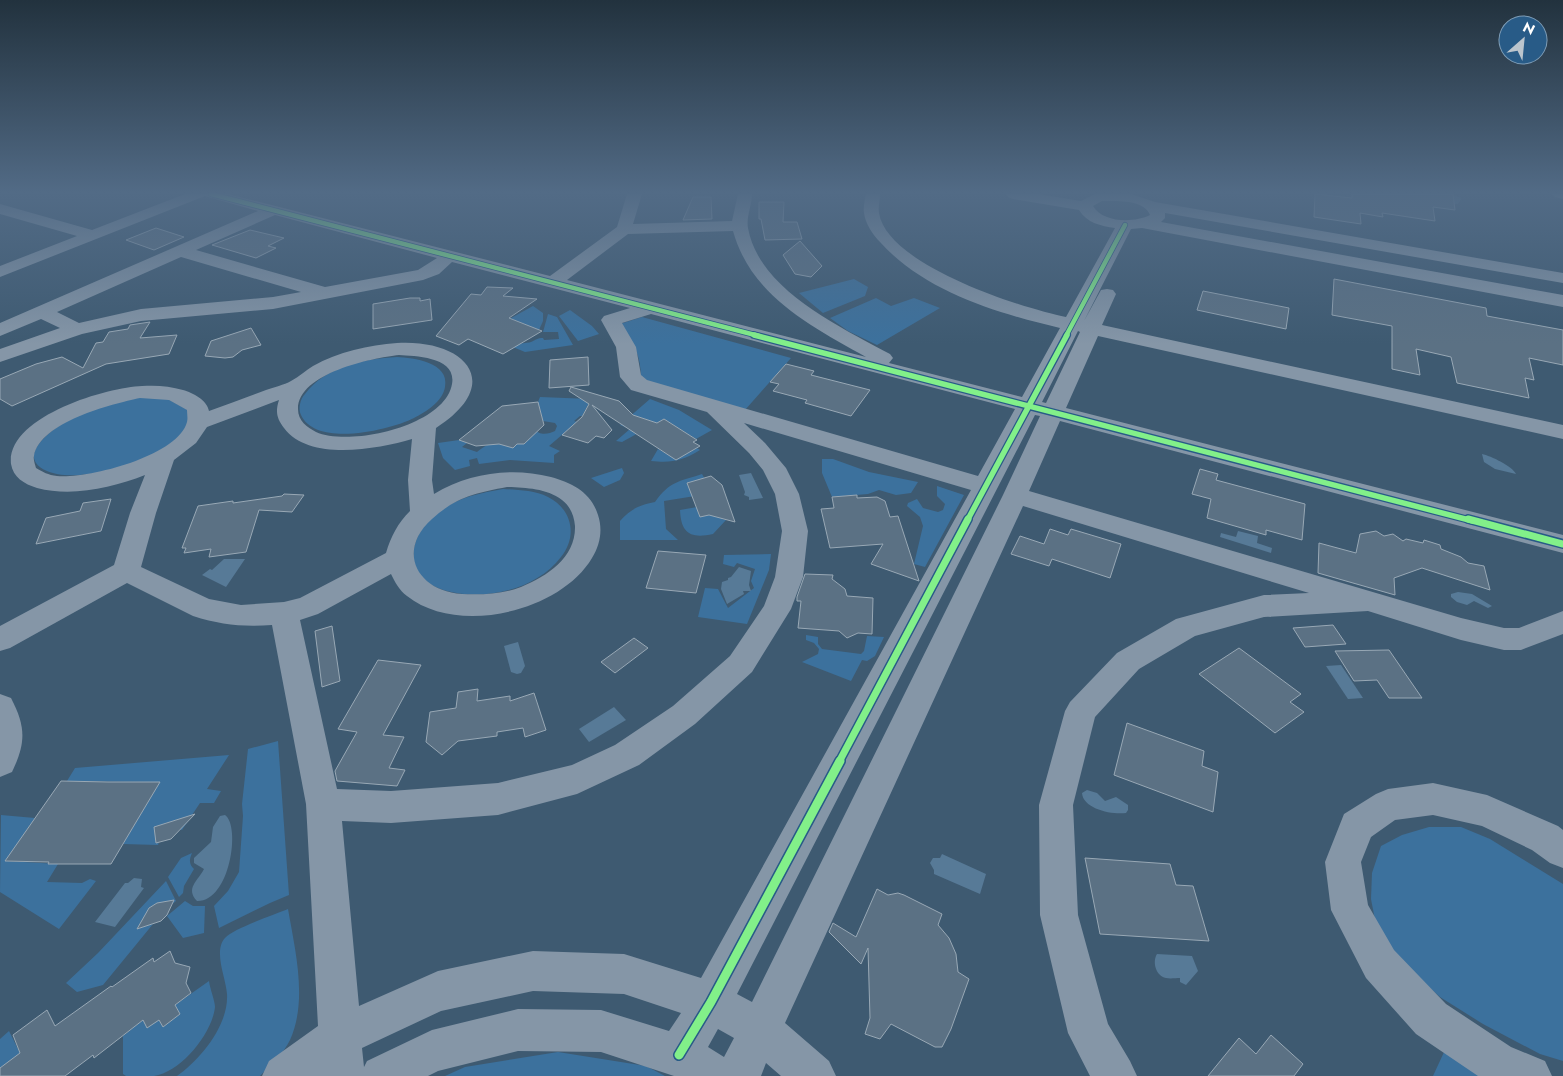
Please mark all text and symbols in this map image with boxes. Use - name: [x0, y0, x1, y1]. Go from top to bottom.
- north arrow: [1498, 15, 1548, 65]
- text: N: [1519, 17, 1538, 40]

